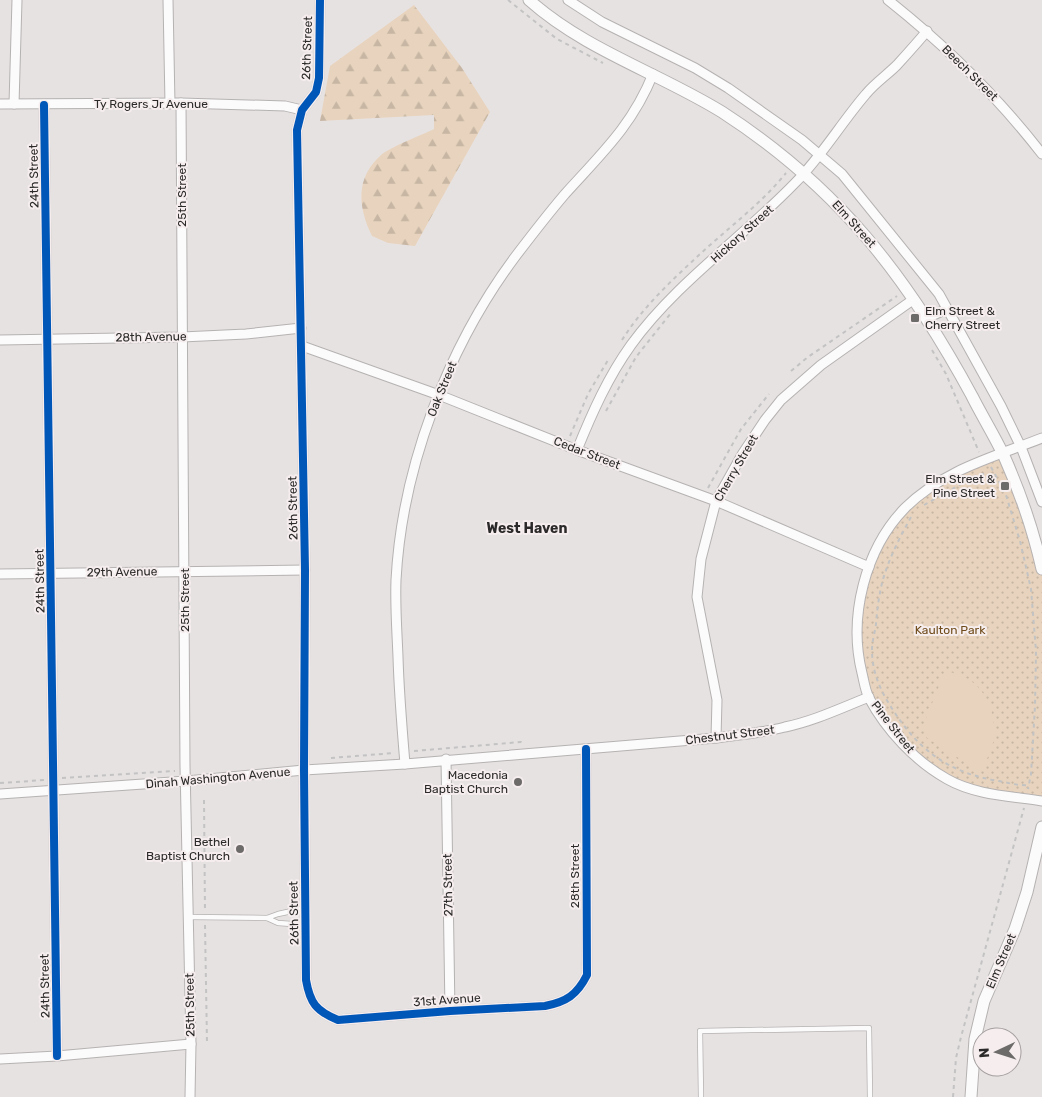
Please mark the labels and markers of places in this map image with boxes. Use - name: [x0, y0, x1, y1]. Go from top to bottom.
- place label: Elm Street & Cherry Street: [925, 304, 1000, 332]
- marker: Elm Street & Cherry Street: [909, 312, 921, 324]
- place label: Elm Street & Pine Street: [925, 472, 996, 500]
- marker: Elm Street & Pine Street: [999, 480, 1011, 492]
- place label: Macedonia Baptist Church: [424, 768, 508, 796]
- marker: Macedonia Baptist Church: [512, 776, 524, 788]
- place label: Bethel Baptist Church: [146, 835, 230, 863]
- marker: Bethel Baptist Church: [234, 843, 246, 855]

